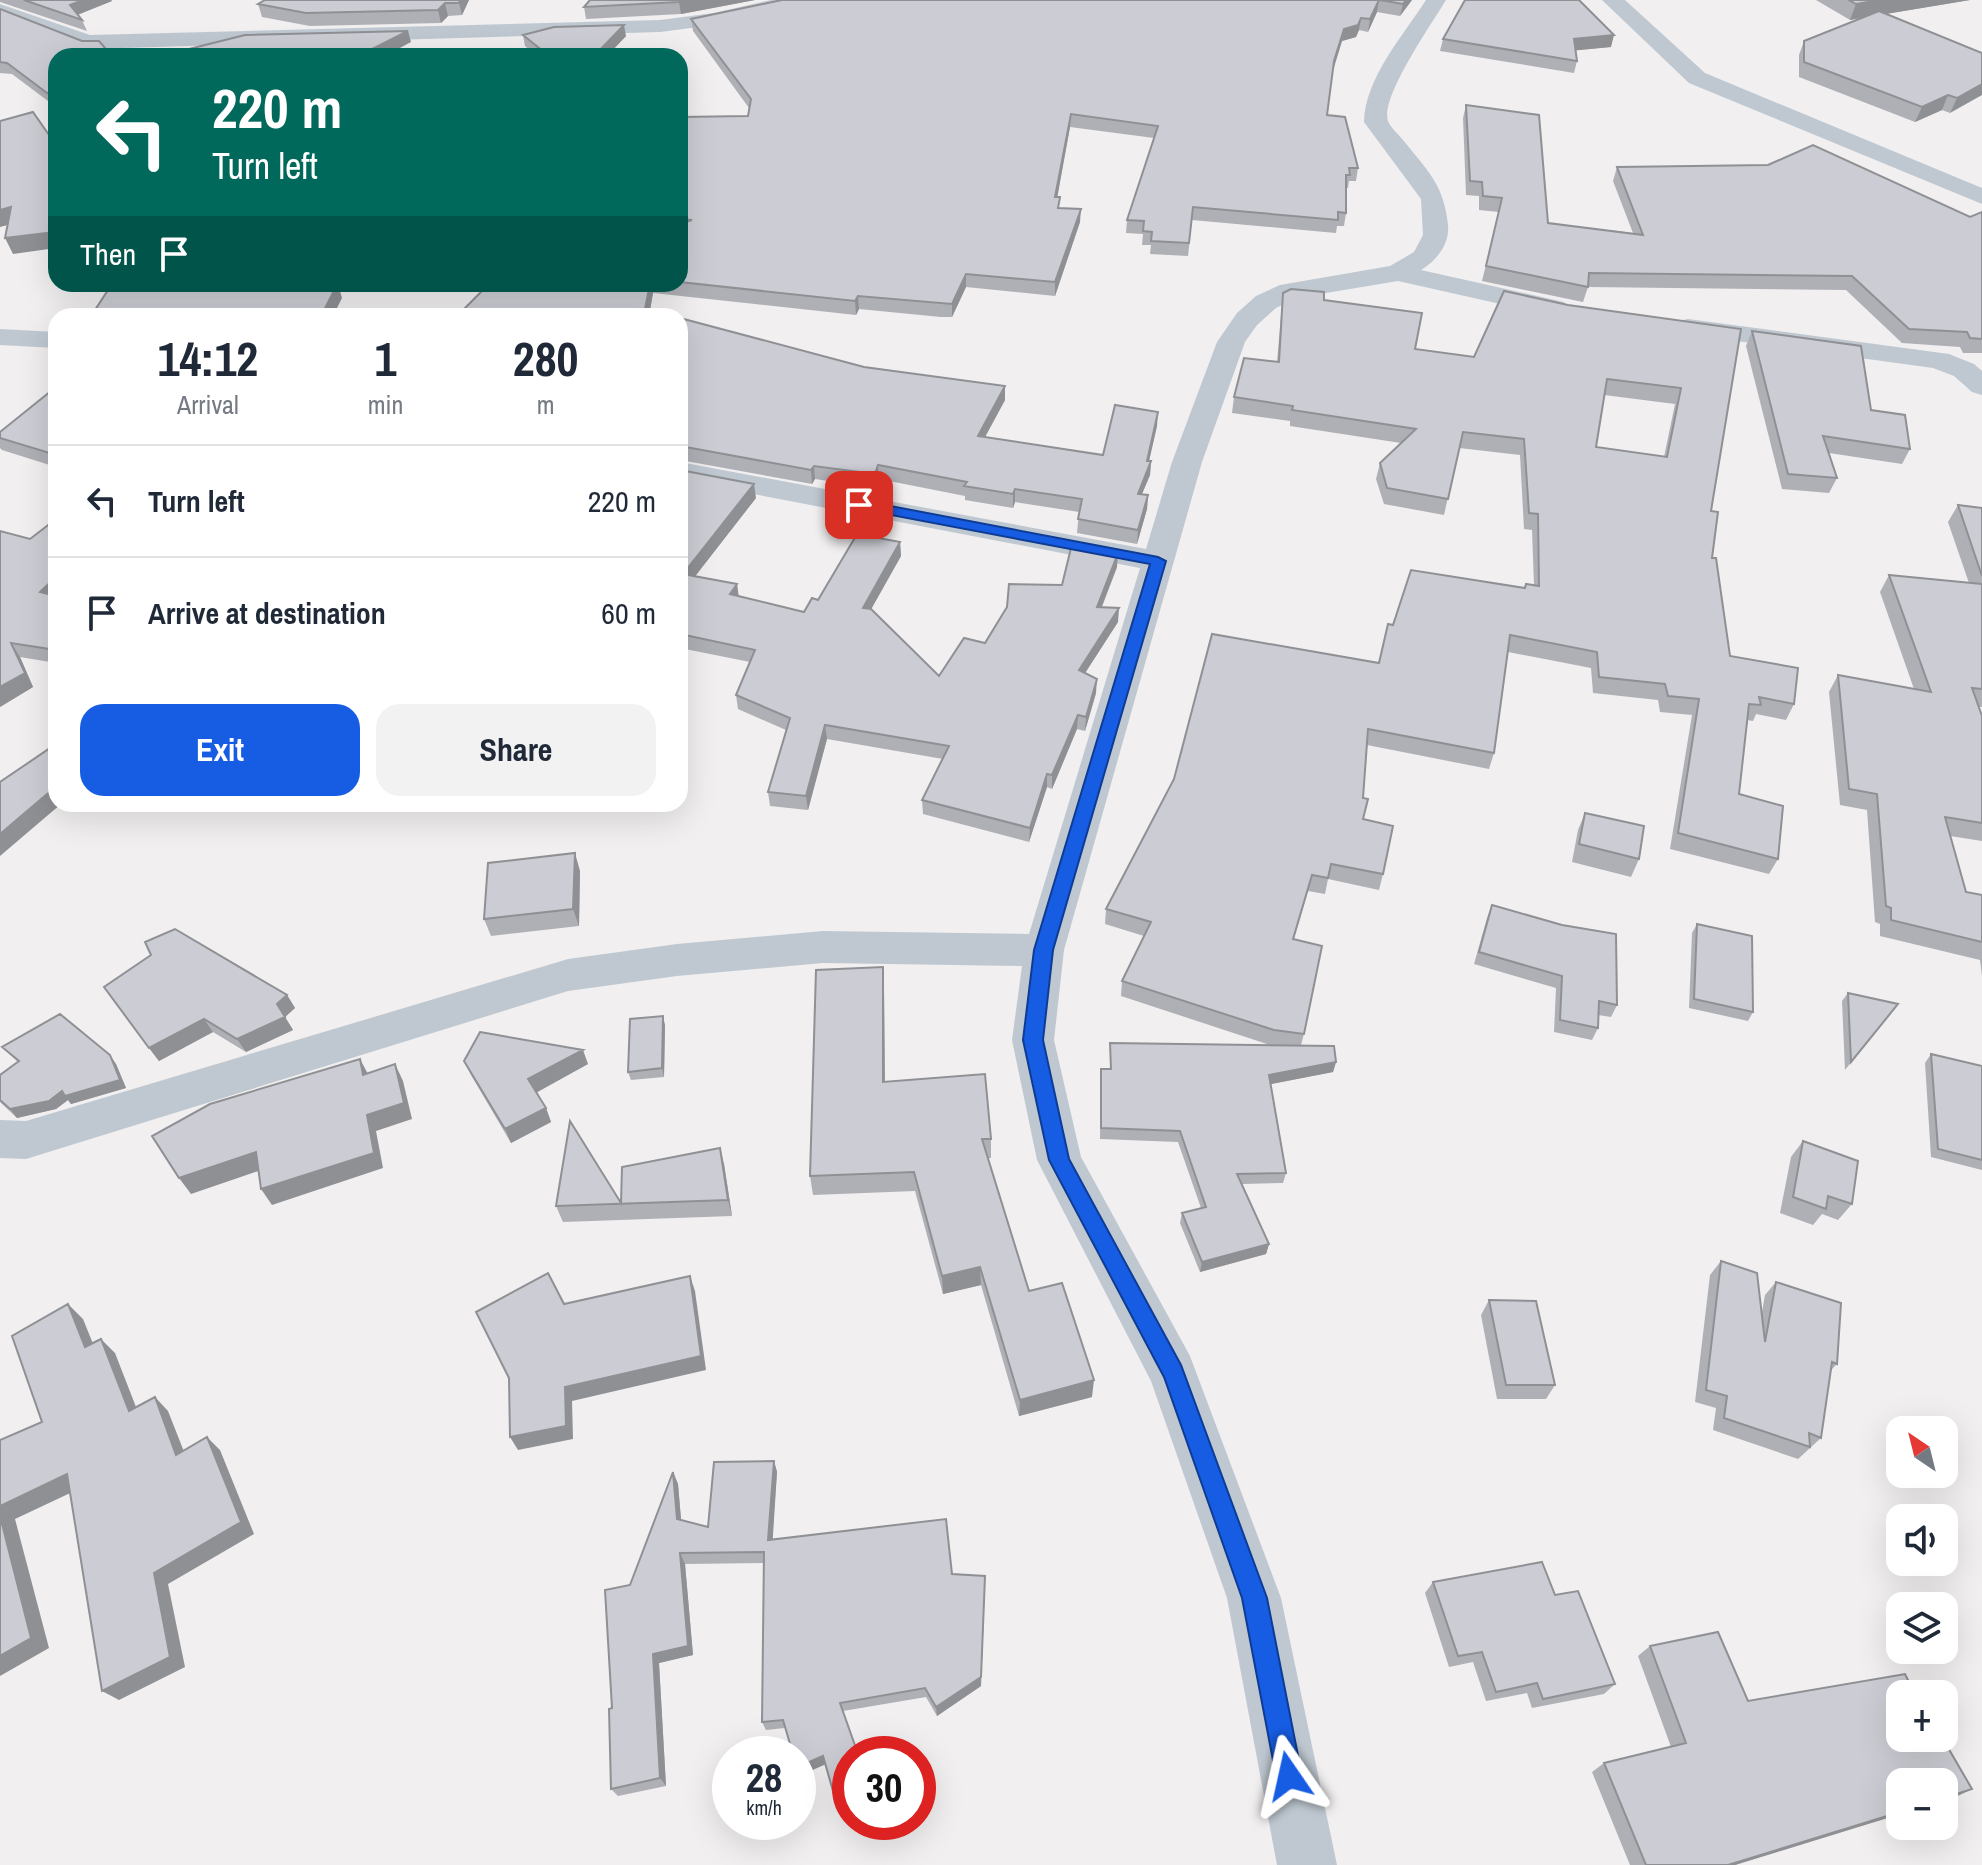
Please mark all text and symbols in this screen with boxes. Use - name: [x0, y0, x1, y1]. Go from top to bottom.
- text: 220 m: [212, 70, 342, 145]
- icon: left: [80, 80, 184, 184]
- text: Turn left: [212, 142, 318, 190]
- icon: arrive: [152, 232, 196, 276]
- text: Then: [80, 234, 136, 274]
- text: 14:12: [158, 326, 258, 391]
- text: 1: [375, 326, 396, 391]
- text: 280: [513, 326, 578, 391]
- text: Arrival: [177, 387, 239, 422]
- text: min: [368, 387, 403, 422]
- text: m: [537, 387, 555, 422]
- pin: [825, 471, 893, 539]
- icon: left: [80, 479, 124, 523]
- text: Turn left: [148, 481, 245, 521]
- text: 220 m: [588, 481, 656, 521]
- icon: arrive: [837, 483, 881, 527]
- icon: arrive: [80, 591, 124, 635]
- text: Arrive at destination: [148, 593, 386, 633]
- text: 60 m: [601, 593, 656, 633]
- button: Exit: [80, 704, 360, 796]
- button: Share: [376, 704, 656, 796]
- north arrow: [1886, 1416, 1958, 1488]
- map controls: [1886, 1416, 1958, 1840]
- button: sound: [1886, 1504, 1958, 1576]
- button: layers: [1886, 1592, 1958, 1664]
- button: +: [1886, 1680, 1958, 1752]
- position arrow: [1247, 1734, 1331, 1818]
- speed limit sign: 30: [832, 1736, 936, 1840]
- text: 28: [746, 1751, 782, 1804]
- button: −: [1886, 1768, 1958, 1840]
- text: km/h: [746, 1794, 782, 1821]

